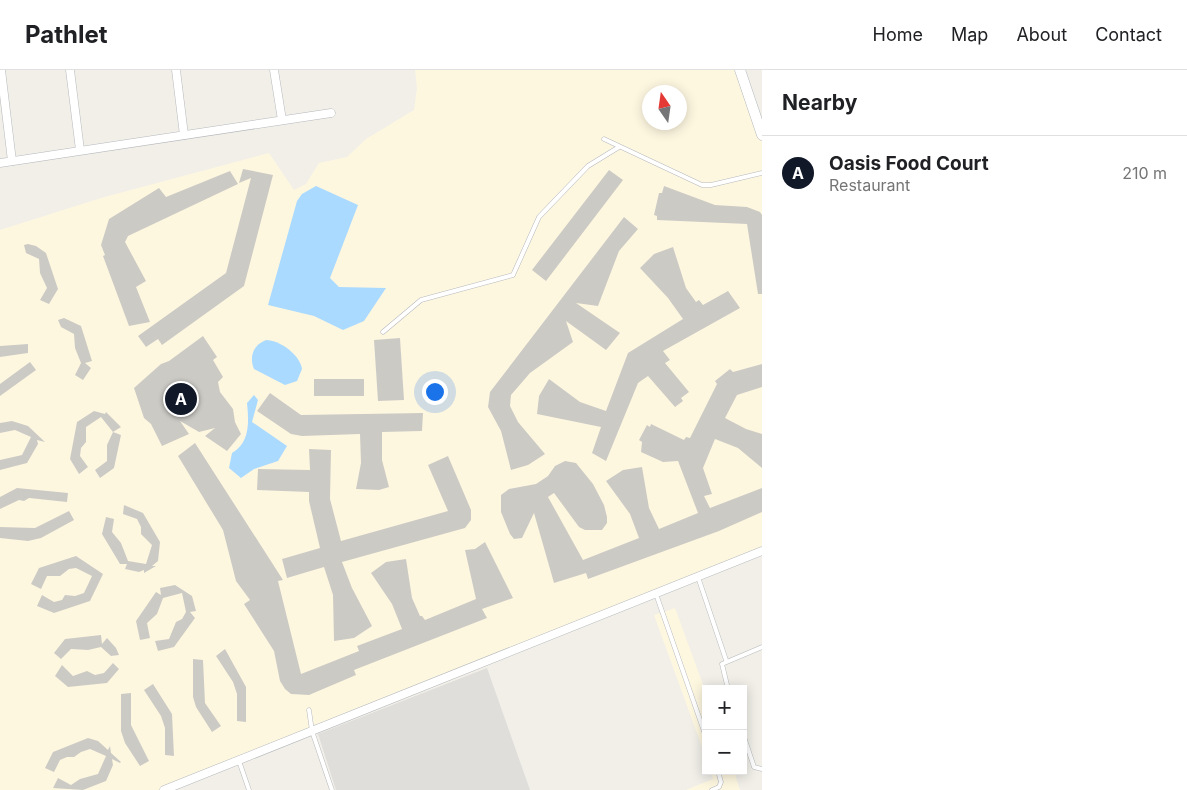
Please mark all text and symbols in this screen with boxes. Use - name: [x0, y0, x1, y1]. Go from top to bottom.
- text: Pathlet: [25, 20, 108, 49]
- text: Home: [873, 24, 923, 45]
- text: Map: [951, 24, 988, 45]
- text: About: [1016, 24, 1067, 45]
- text: Contact: [1095, 24, 1162, 45]
- north arrow: [642, 85, 687, 130]
- text: Nearby: [782, 90, 857, 115]
- text: Oasis Food Court: [829, 152, 989, 175]
- text: A: [792, 163, 804, 183]
- text: 210 m: [1122, 163, 1167, 183]
- text: Restaurant: [829, 175, 910, 195]
- your location: [422, 379, 448, 405]
- pin: A: [165, 380, 197, 418]
- map controls: [702, 685, 747, 775]
- button: +: [702, 685, 747, 730]
- button: −: [702, 730, 747, 775]

